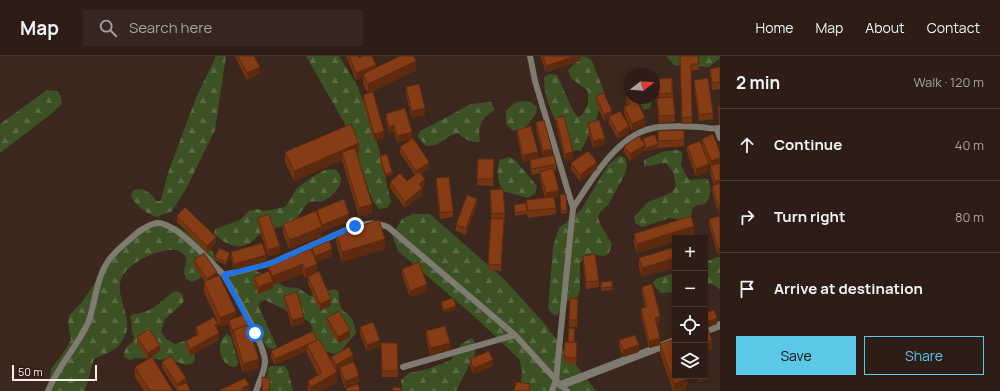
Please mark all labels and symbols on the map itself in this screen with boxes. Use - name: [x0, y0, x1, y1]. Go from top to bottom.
- north arrow: [624, 68, 660, 104]
- route end: [346, 217, 364, 235]
- route start: [246, 324, 264, 342]
- scale bar: [12, 363, 97, 382]

